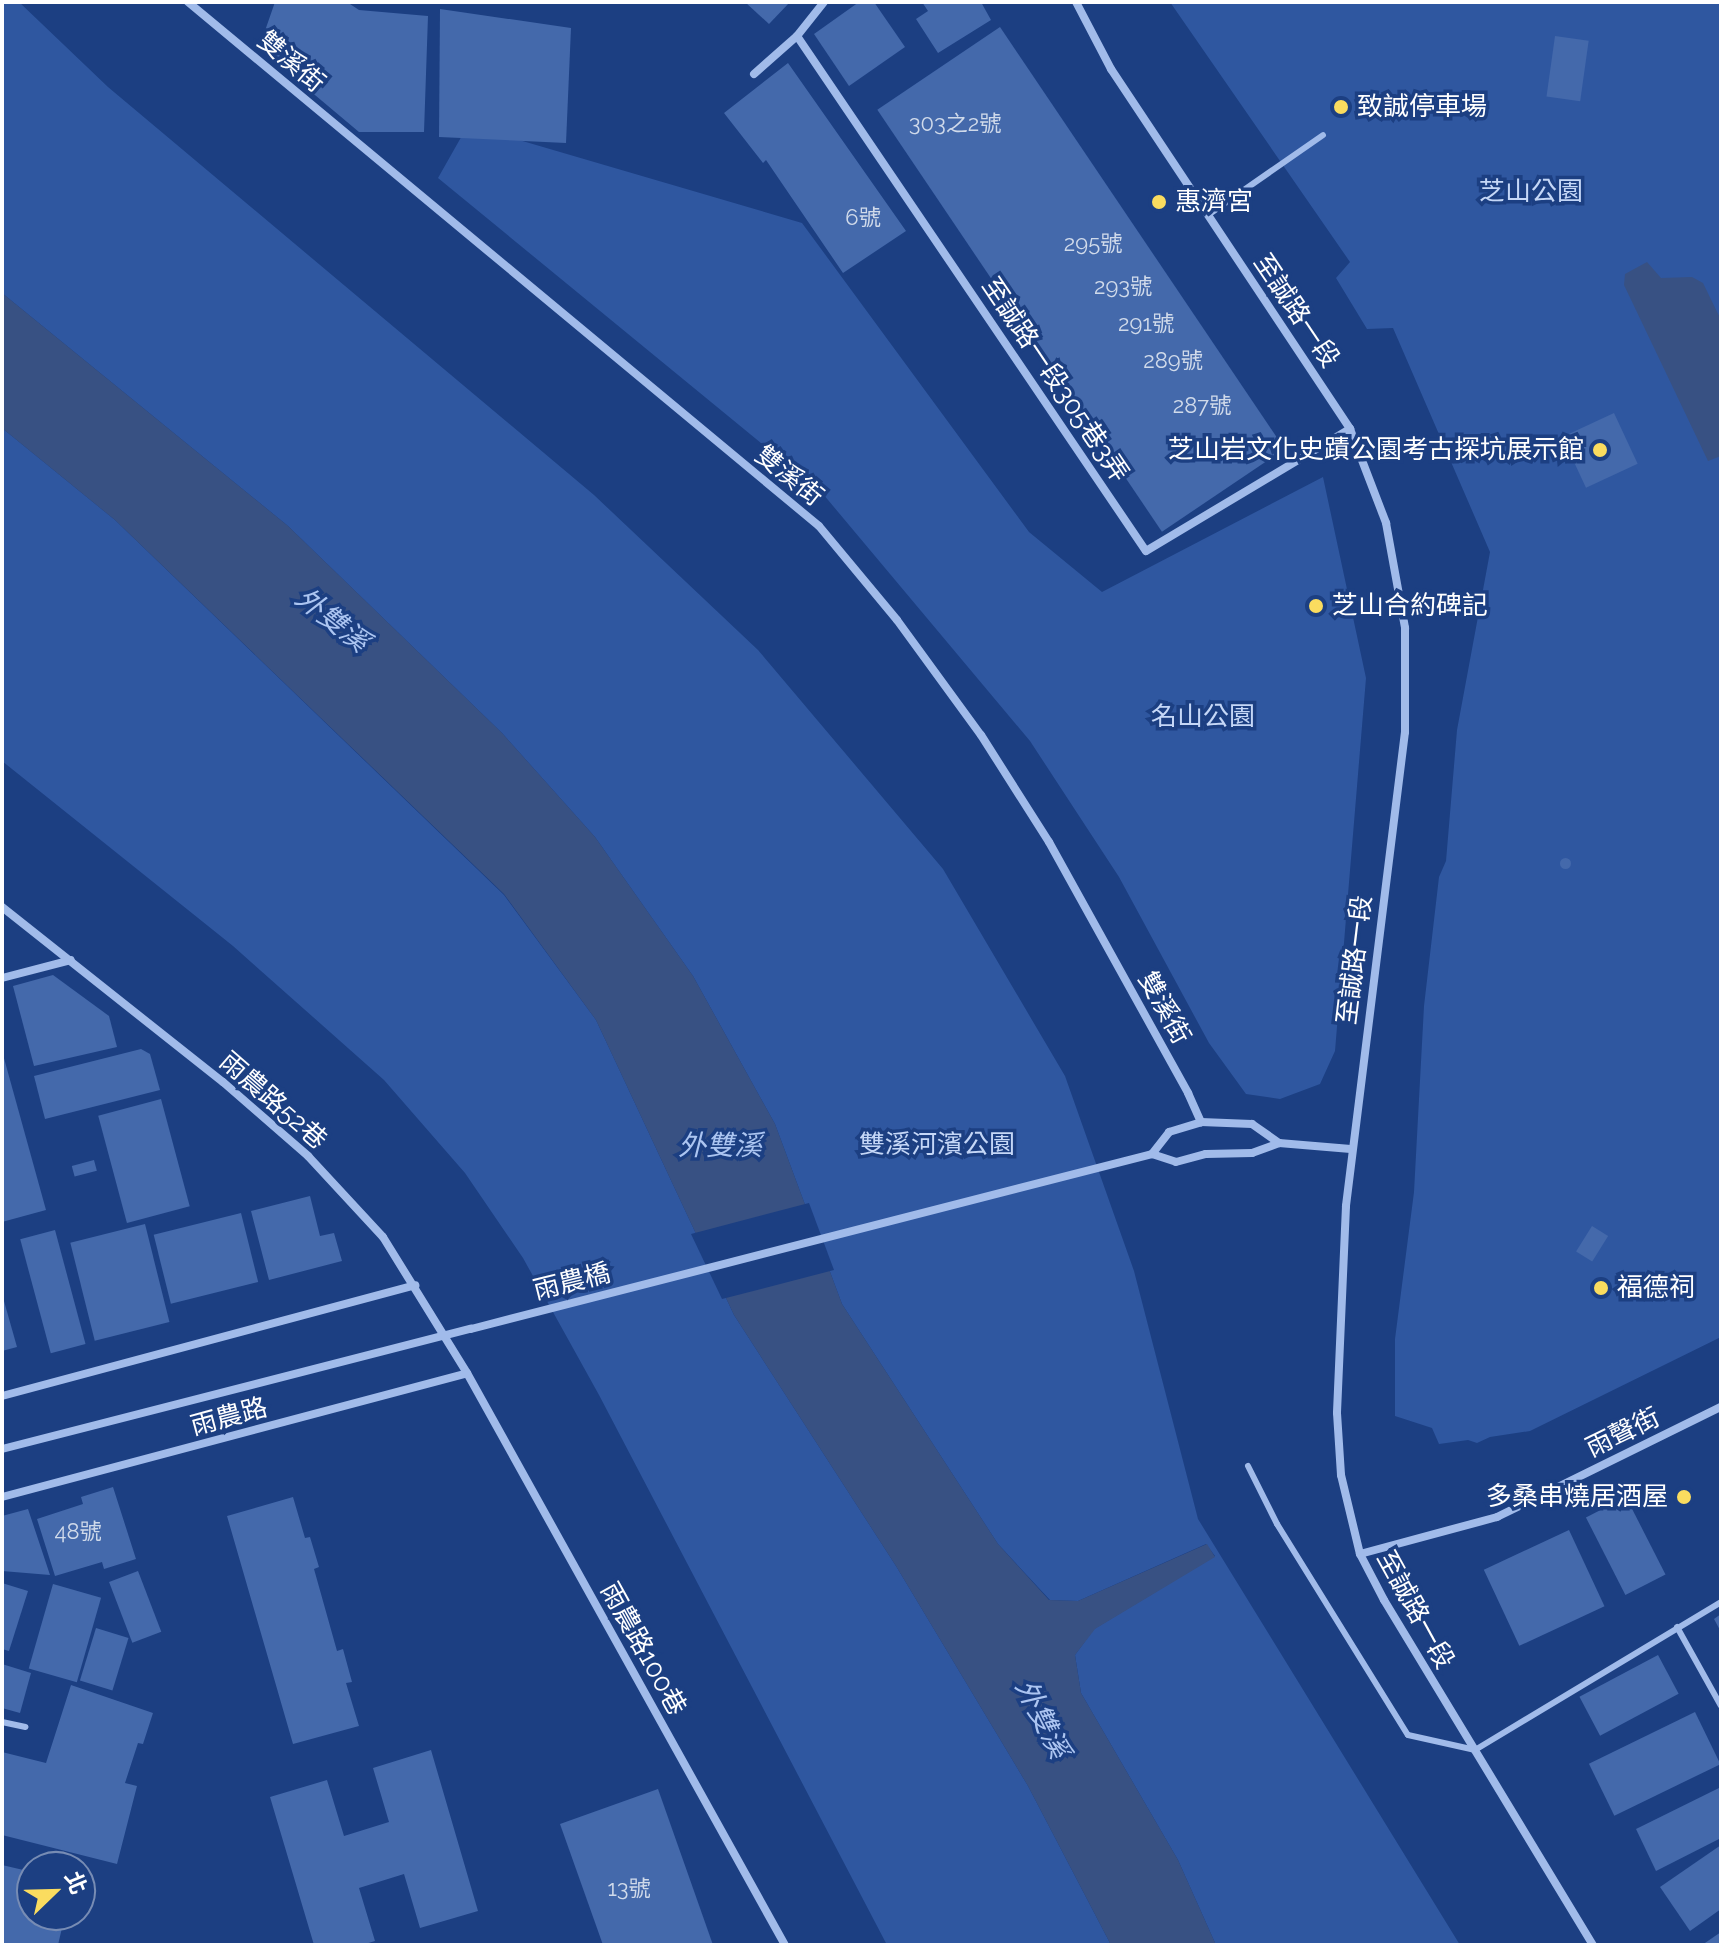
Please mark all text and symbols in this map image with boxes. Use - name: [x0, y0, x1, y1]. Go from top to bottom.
- street label: 雙溪街: [251, 25, 331, 99]
- place label: 致誠停車場: [1357, 91, 1487, 123]
- marker: 致誠停車場: [1332, 98, 1350, 116]
- house number: 303之2號: [909, 111, 1001, 137]
- park label: 芝山公園: [1479, 176, 1583, 208]
- place label: 惠濟宮: [1175, 186, 1253, 218]
- marker: 惠濟宮: [1150, 193, 1168, 211]
- house number: 6號: [845, 205, 881, 231]
- house number: 295號: [1064, 231, 1122, 257]
- street label: 至誠路一段: [1247, 248, 1345, 374]
- street label: 至誠路一段305巷3弄: [975, 272, 1135, 488]
- house number: 293號: [1094, 274, 1152, 300]
- house number: 291號: [1118, 311, 1174, 337]
- house number: 289號: [1143, 348, 1203, 374]
- house number: 287號: [1173, 393, 1231, 419]
- place label: 芝山岩文化史蹟公園考古探坑展示館: [1168, 434, 1584, 466]
- street label: 雙溪街: [749, 439, 829, 513]
- marker: 芝山岩文化史蹟公園考古探坑展示館: [1591, 441, 1609, 459]
- water label: 外雙溪: [289, 581, 375, 659]
- place label: 芝山合約碑記: [1332, 590, 1488, 622]
- marker: 芝山合約碑記: [1307, 597, 1325, 615]
- park label: 名山公園: [1151, 701, 1255, 733]
- street label: 至誠路一段: [1332, 894, 1378, 1026]
- street label: 雙溪街: [1131, 966, 1197, 1050]
- street label: 雨農路52巷: [213, 1046, 333, 1156]
- water label: 外雙溪: [678, 1129, 762, 1163]
- park label: 雙溪河濱公園: [859, 1129, 1015, 1161]
- street label: 雨農橋: [530, 1257, 614, 1307]
- place label: 福德祠: [1617, 1272, 1695, 1304]
- marker: 福德祠: [1592, 1279, 1610, 1297]
- street label: 雨農路: [187, 1392, 271, 1442]
- street label: 雨聲街: [1581, 1402, 1665, 1464]
- place label: 多桑串燒居酒屋: [1486, 1481, 1668, 1513]
- marker: 多桑串燒居酒屋: [1675, 1488, 1693, 1506]
- house number: 48號: [54, 1519, 102, 1545]
- street label: 至誠路一段: [1370, 1546, 1460, 1674]
- street label: 雨農路100巷: [594, 1577, 692, 1721]
- water label: 外雙溪: [1008, 1674, 1076, 1764]
- north arrow: [16, 1851, 96, 1931]
- text: 北: [60, 1867, 93, 1898]
- house number: 13號: [607, 1876, 651, 1902]

